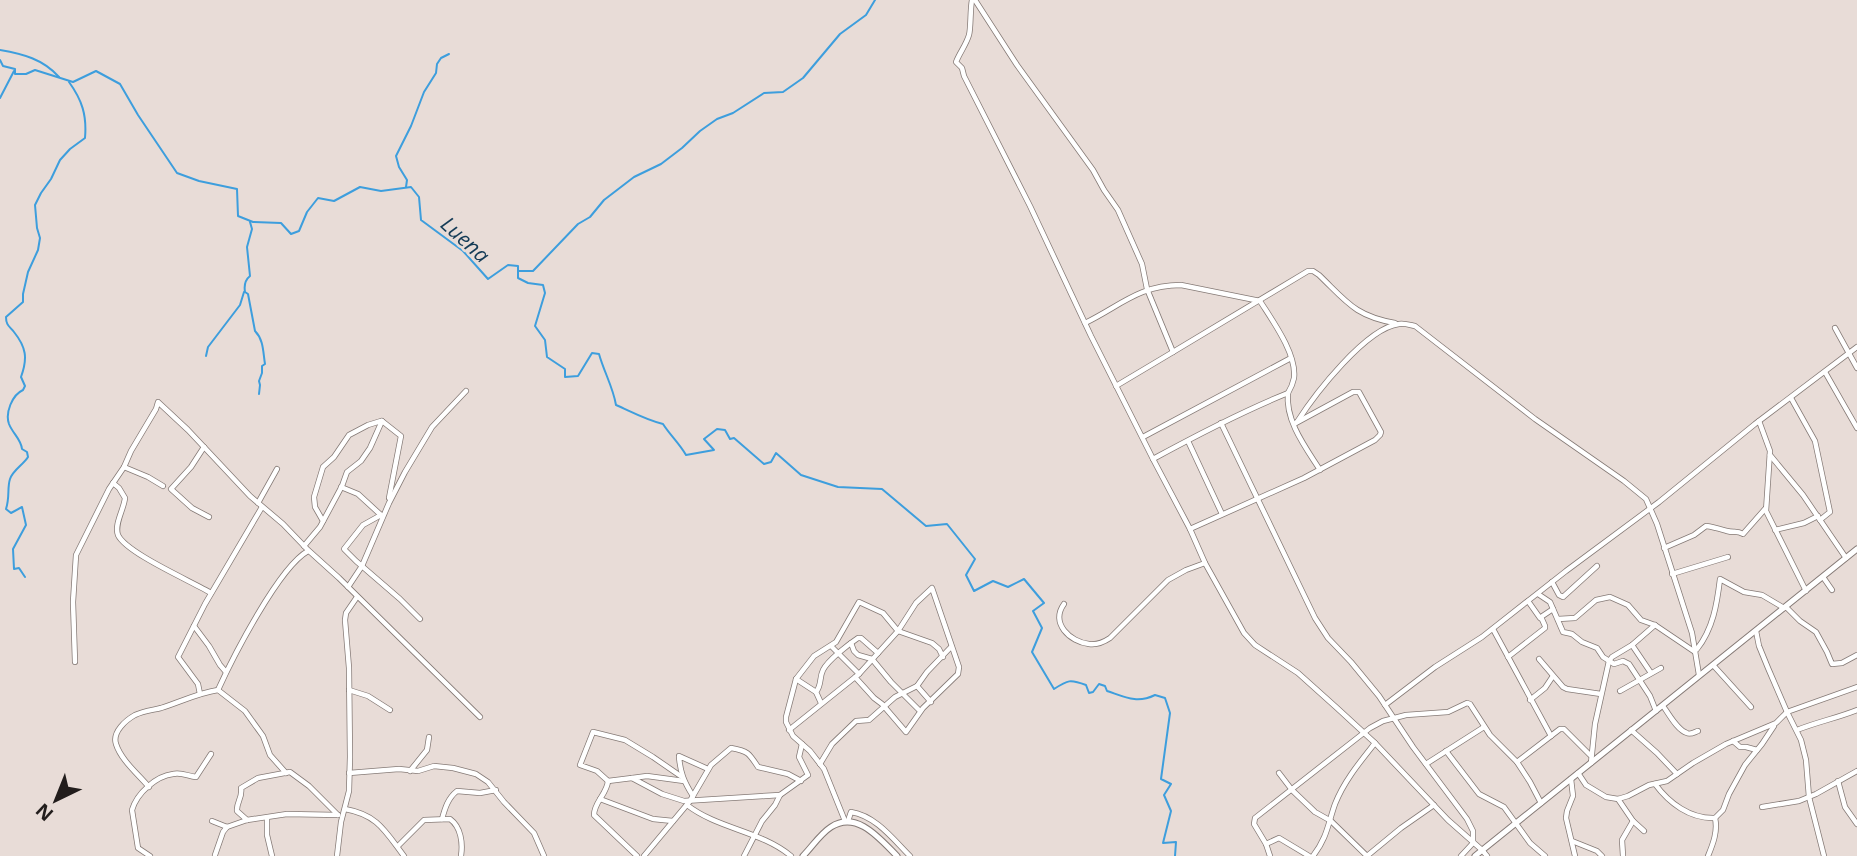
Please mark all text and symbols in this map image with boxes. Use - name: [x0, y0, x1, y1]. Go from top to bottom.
- water label: Luena: [435, 210, 496, 269]
- north arrow: [21, 765, 91, 835]
- text: N: [30, 798, 59, 827]

